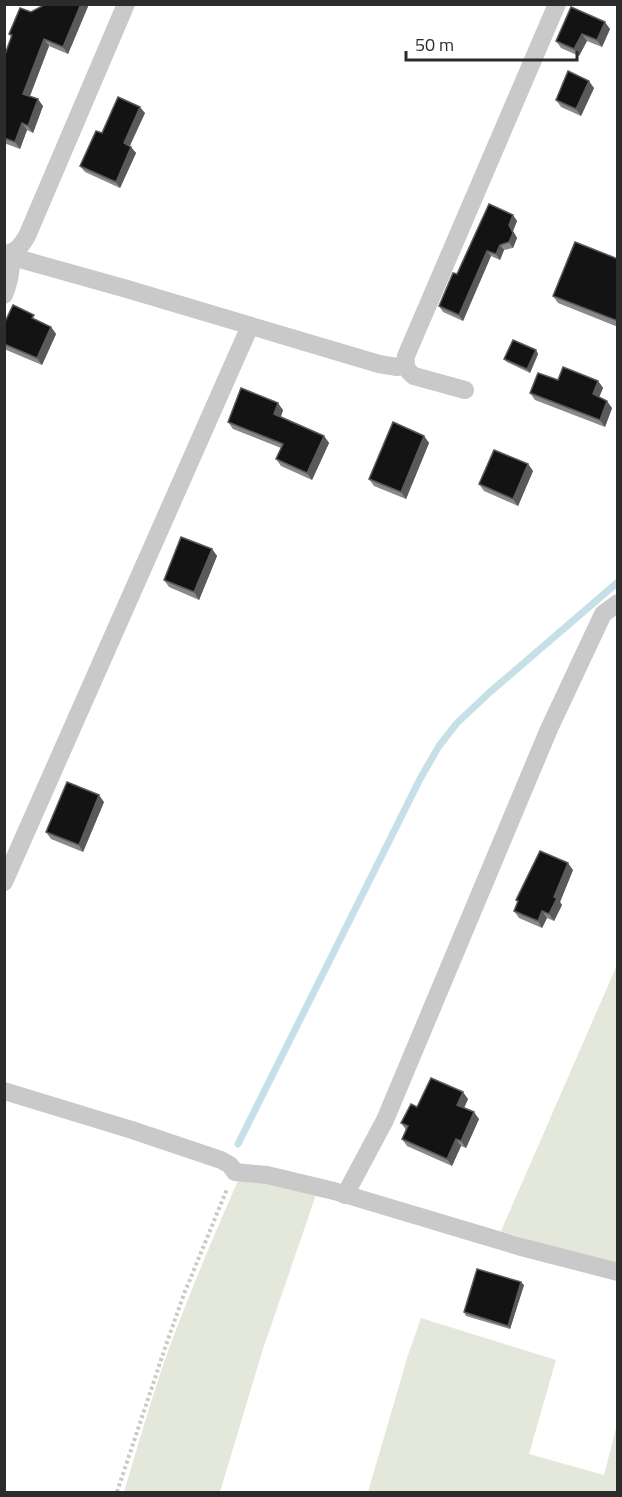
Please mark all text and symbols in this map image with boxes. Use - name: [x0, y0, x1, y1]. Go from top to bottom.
- scale bar: [406, 24, 577, 62]
- text: 50 m: [415, 31, 454, 58]

